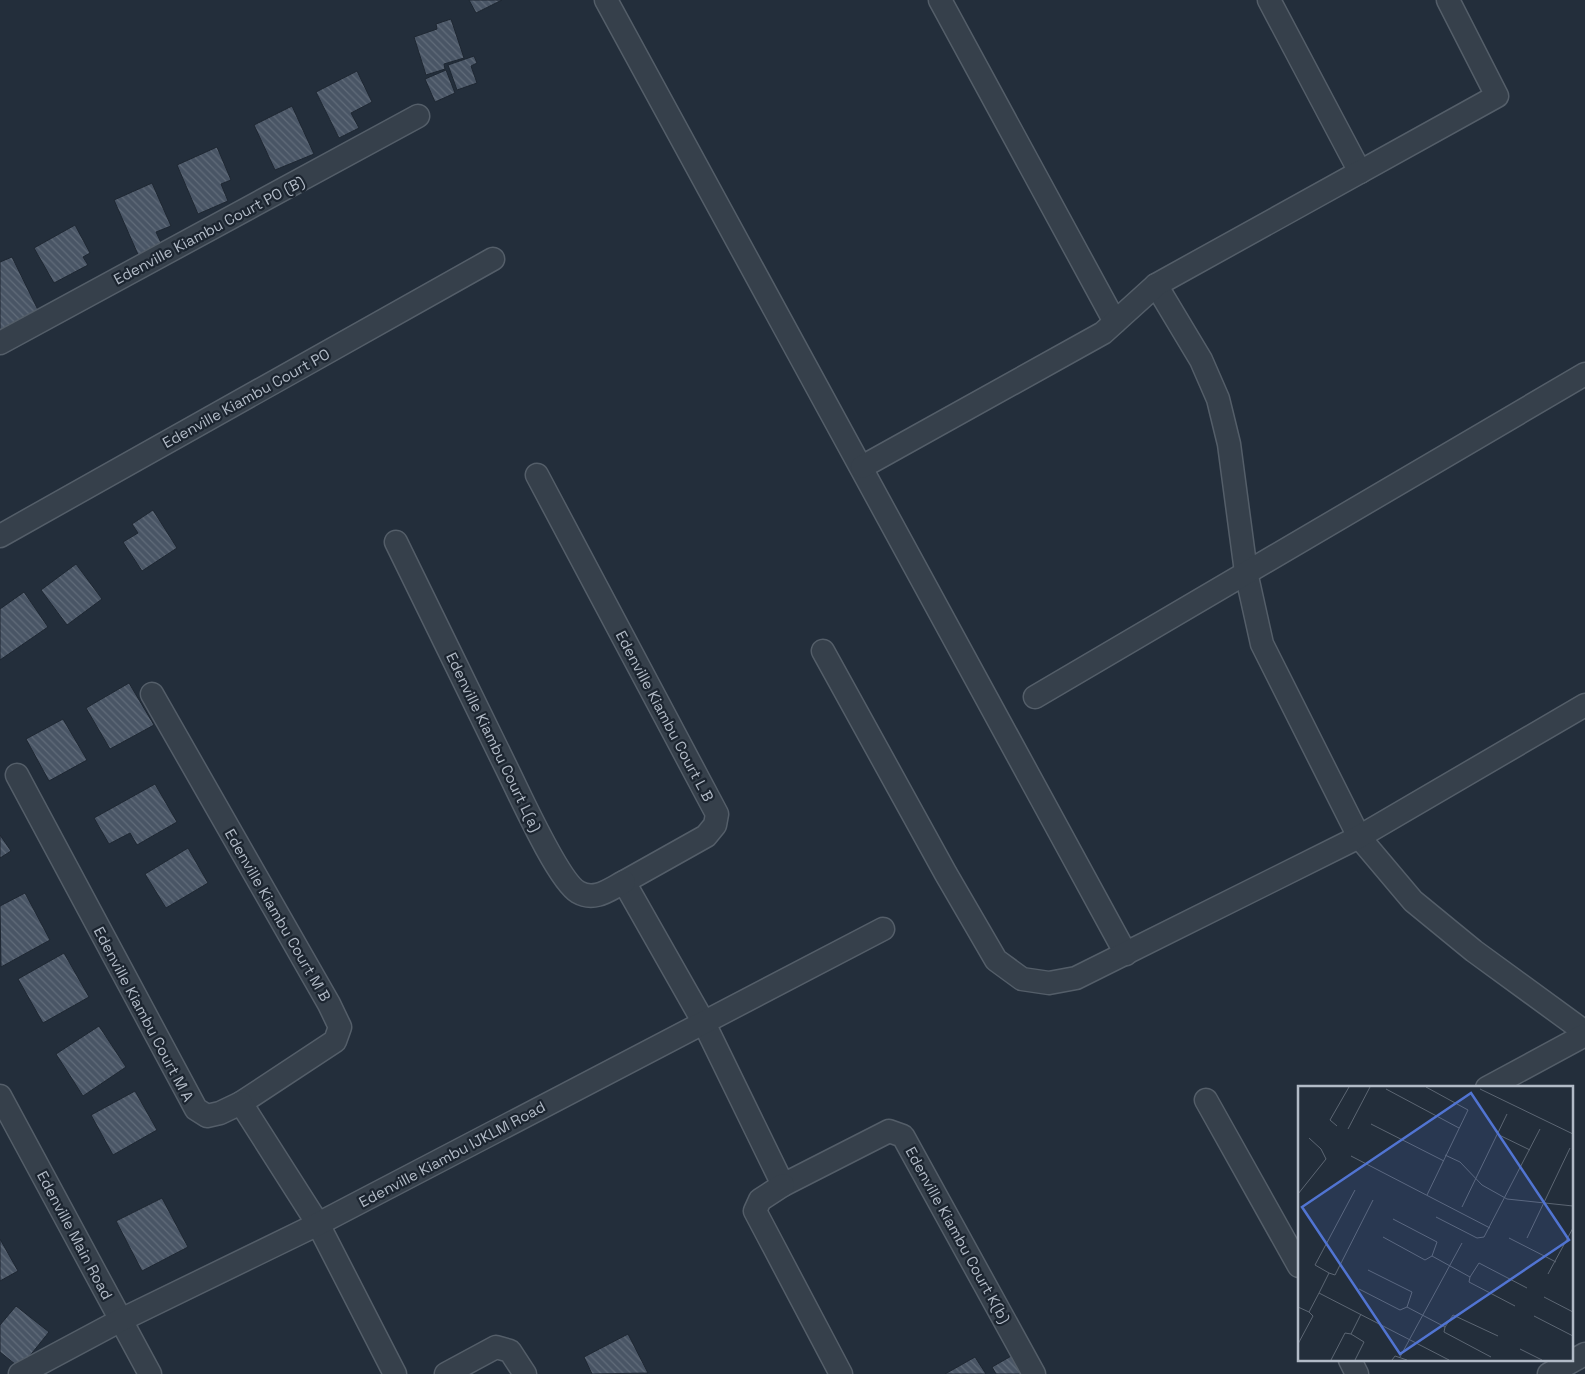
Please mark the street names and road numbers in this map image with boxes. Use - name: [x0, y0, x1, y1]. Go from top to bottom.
- street label: Edenville Kiambu Court PO (B): [110, 172, 308, 289]
- street label: Edenville Kiambu Court PO: [159, 344, 333, 452]
- street label: Edenville Kiambu Court L B: [612, 627, 718, 805]
- street label: Edenville Kiambu Court L(a): [441, 649, 546, 835]
- street label: Edenville Kiambu Court M B: [221, 825, 335, 1005]
- street label: Edenville Kiambu Court M A: [90, 923, 199, 1105]
- street label: Edenville Kiambu IJKLM Road: [356, 1097, 548, 1211]
- street label: Edenville Kiambu Court K(b): [901, 1143, 1015, 1327]
- street label: Edenville Main Road: [33, 1167, 117, 1303]

